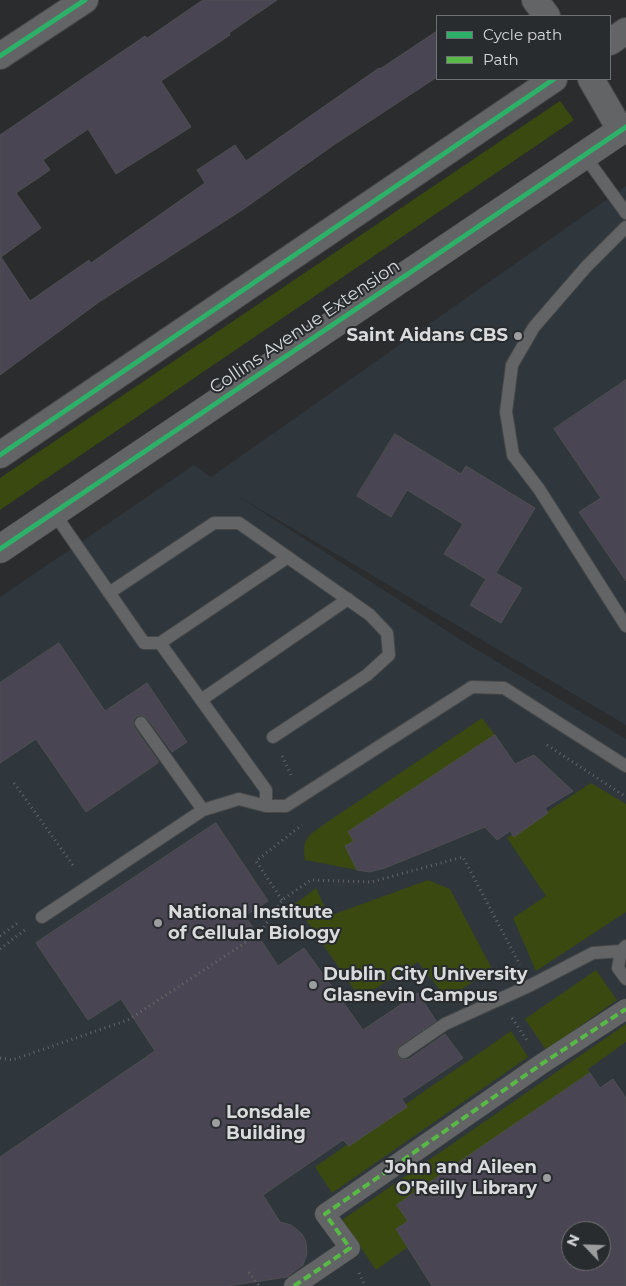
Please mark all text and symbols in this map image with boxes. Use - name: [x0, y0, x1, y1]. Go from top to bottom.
- legend: [436, 15, 611, 80]
- text: Cycle path: [483, 25, 562, 44]
- text: Path: [483, 50, 519, 69]
- street label: Collins Avenue Extension: [206, 255, 404, 399]
- place label: Saint Aidans CBS: [346, 325, 508, 347]
- marker: Saint Aidans CBS: [512, 330, 524, 342]
- place label: National Institute of Cellular Biology: [168, 902, 340, 944]
- marker: National Institute of Cellular Biology: [152, 917, 164, 929]
- place label: Dublin City University Glasnevin Campus: [323, 964, 528, 1006]
- marker: Dublin City University Glasnevin Campus: [307, 979, 319, 991]
- place label: Lonsdale Building: [226, 1102, 311, 1144]
- marker: Lonsdale Building: [210, 1117, 222, 1129]
- place label: John and Aileen O'Reilly Library: [385, 1157, 537, 1200]
- marker: John and Aileen O'Reilly Library: [541, 1172, 553, 1184]
- north arrow: [561, 1221, 611, 1271]
- text: N: [563, 1231, 584, 1249]

